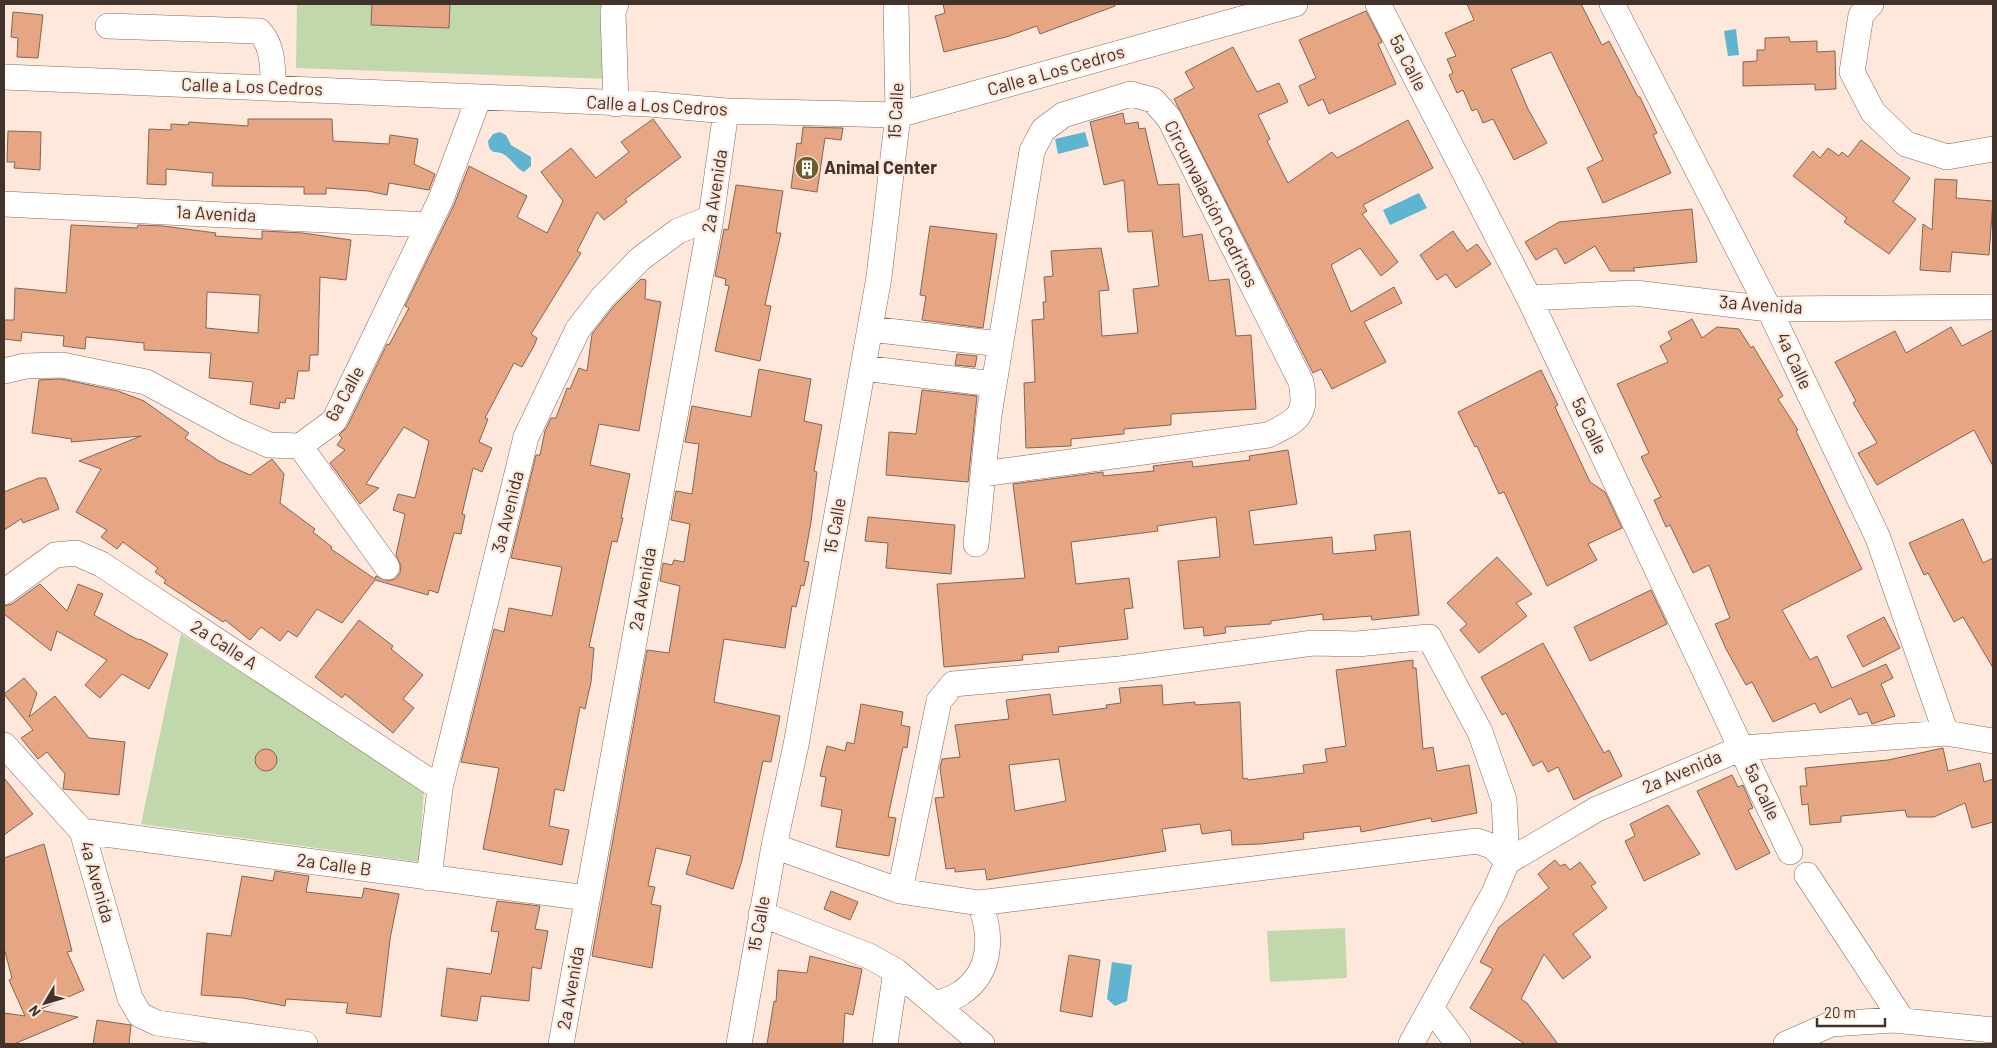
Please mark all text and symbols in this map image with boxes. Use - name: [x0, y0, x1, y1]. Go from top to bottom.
- street label: 5a Calle: [1385, 31, 1432, 94]
- street label: Calle a Los Cedros: [985, 40, 1127, 100]
- street label: Calle a Los Cedros: [181, 73, 323, 99]
- street label: 15 Calle: [883, 82, 907, 140]
- street label: Calle a Los Cedros: [586, 90, 728, 120]
- street label: Circunvalación Cedritos: [1160, 116, 1264, 291]
- street label: 2a Avenida: [697, 148, 731, 234]
- building icon: Animal Center: [794, 155, 820, 181]
- place label: Animal Center: [824, 156, 937, 178]
- street label: 1a Avenida: [175, 200, 257, 226]
- street label: 3a Avenida: [1719, 290, 1804, 318]
- street label: 4a Calle: [1772, 328, 1818, 393]
- street label: 6a Calle: [320, 362, 368, 425]
- street label: 5a Calle: [1567, 394, 1613, 457]
- street label: 3a Avenida: [486, 469, 528, 555]
- street label: 15 Calle: [818, 496, 850, 556]
- street label: 2a Avenida: [624, 546, 660, 632]
- street label: 2a Calle A: [187, 615, 262, 674]
- street label: 2a Avenida: [1639, 745, 1725, 798]
- street label: 5a Calle: [1740, 760, 1786, 823]
- street label: 4a Avenida: [76, 838, 120, 925]
- street label: 2a Calle B: [295, 848, 373, 880]
- street label: 15 Calle: [742, 894, 774, 954]
- street label: 2a Avenida: [552, 945, 588, 1031]
- north arrow: [20, 978, 70, 1028]
- scale bar: [1817, 996, 1884, 1028]
- text: N: [25, 1002, 44, 1020]
- text: 20 m: [1824, 1003, 1856, 1021]

